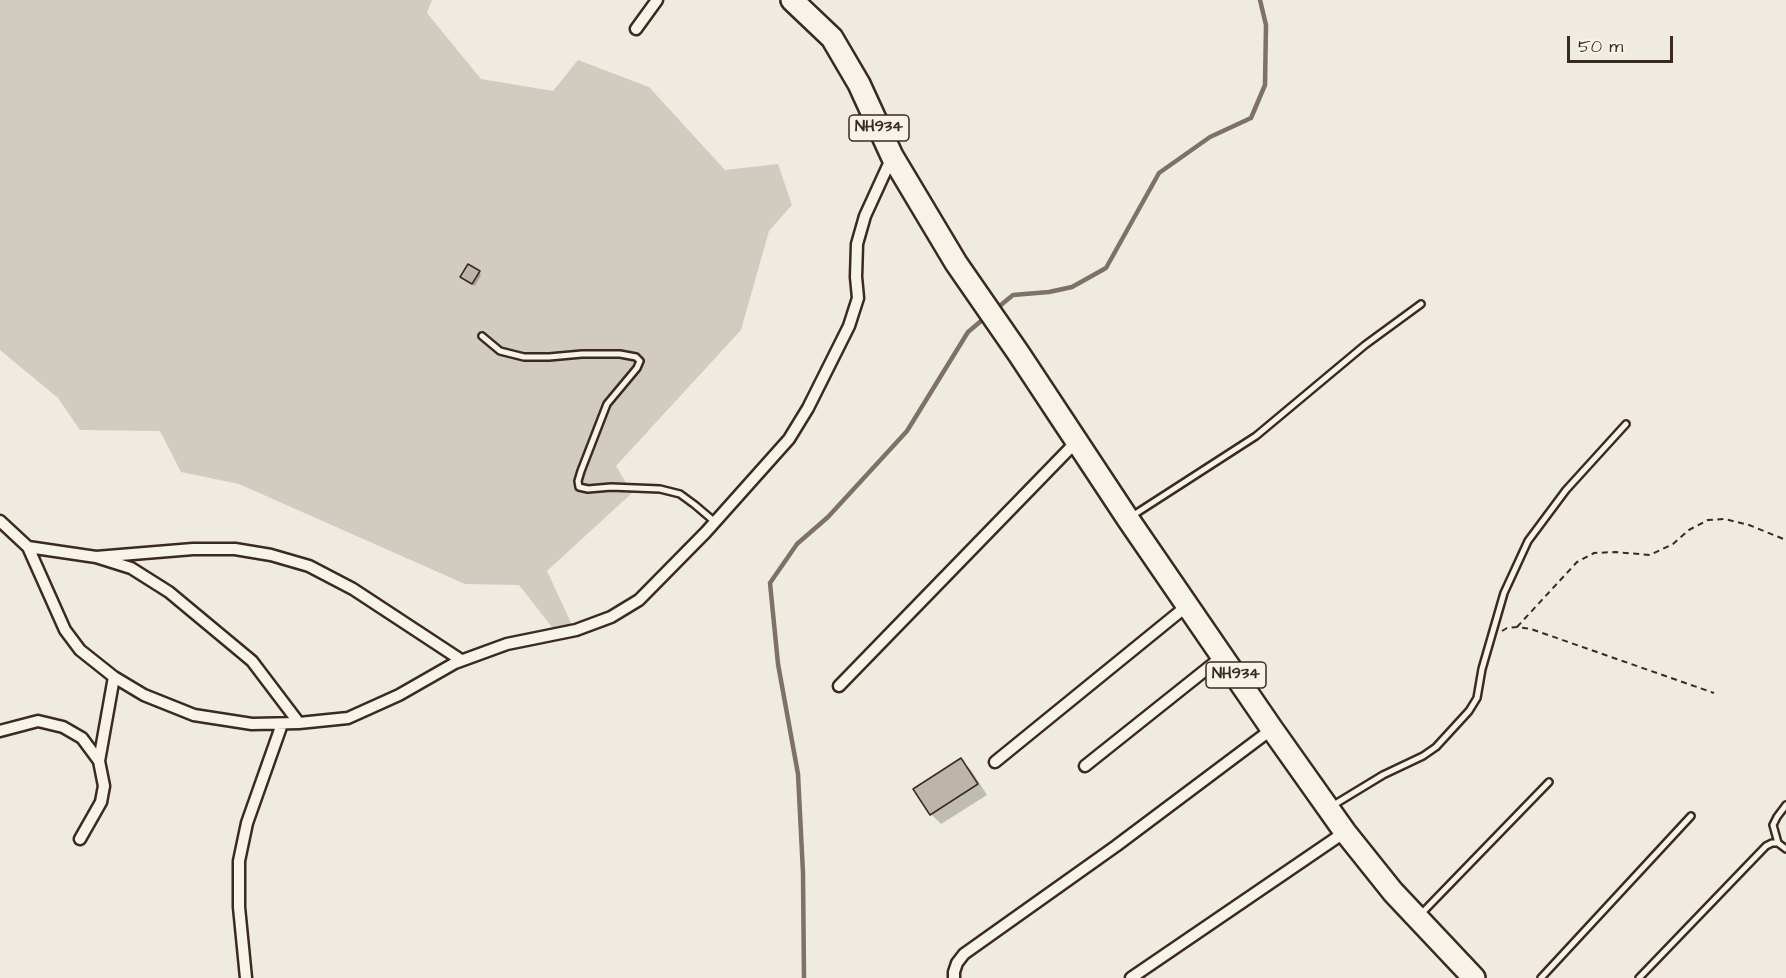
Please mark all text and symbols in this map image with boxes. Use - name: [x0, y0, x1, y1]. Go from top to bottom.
- scale bar: [1570, 24, 1676, 62]
- text: 50 m: [1578, 34, 1623, 59]
- road number: NH934: [849, 115, 909, 141]
- road number: NH934: [1206, 662, 1266, 688]

